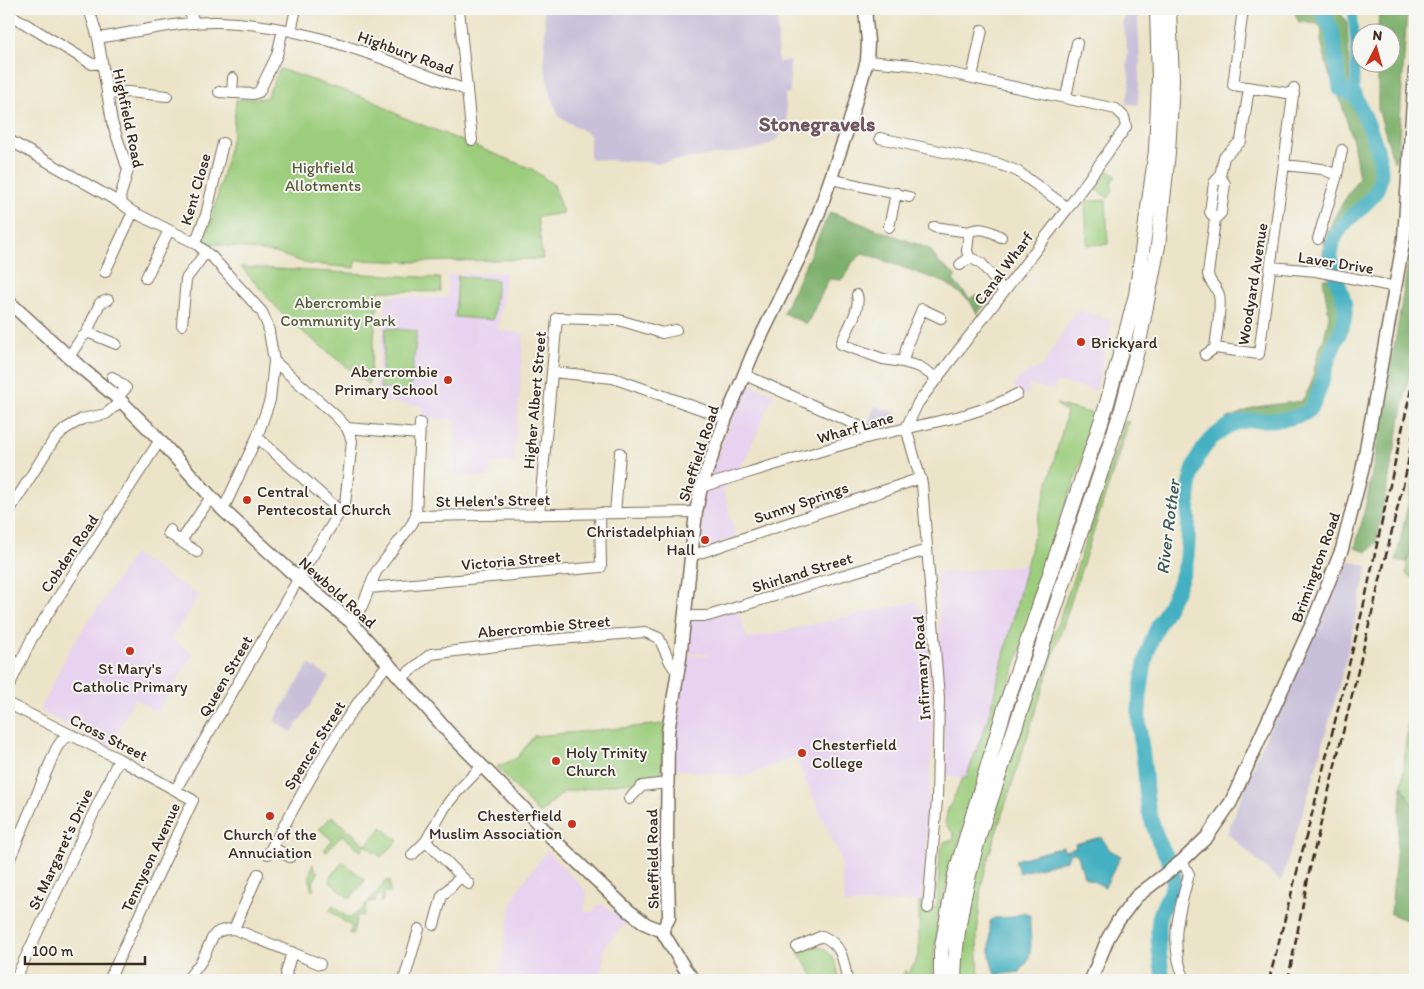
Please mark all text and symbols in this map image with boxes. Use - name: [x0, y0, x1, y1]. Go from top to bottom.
- north arrow: [1352, 22, 1402, 72]
- street label: Highbury Road: [355, 26, 457, 79]
- text: N: [1372, 27, 1383, 45]
- street label: Highfield Road: [109, 67, 148, 170]
- district label: Stonegravels: [759, 111, 875, 137]
- street label: Kent Close: [176, 151, 215, 227]
- park label: Highfield Allotments: [285, 158, 361, 195]
- street label: Woodyard Avenue: [1233, 221, 1272, 347]
- street label: Canal Wharf: [970, 228, 1037, 309]
- street label: Laver Drive: [1297, 247, 1375, 278]
- park label: Abercrombie Community Park: [280, 293, 396, 330]
- street label: Higher Albert Street: [519, 330, 550, 470]
- place label: Brickyard: [1091, 333, 1158, 352]
- marker: Brickyard: [1075, 336, 1087, 348]
- place label: Abercrombie Primary School: [335, 362, 438, 399]
- marker: Abercrombie Primary School: [442, 374, 454, 386]
- street label: Sheffield Road: [674, 402, 723, 504]
- street label: Wharf Lane: [815, 407, 896, 448]
- water label: River Rother: [1151, 476, 1185, 576]
- street label: Sunny Springs: [751, 477, 851, 527]
- place label: Central Pentecostal Church: [257, 482, 391, 519]
- street label: St Helen's Street: [435, 490, 551, 511]
- marker: Central Pentecostal Church: [241, 494, 253, 506]
- street label: Brimington Road: [1287, 509, 1344, 625]
- street label: Cobden Road: [36, 510, 103, 596]
- place label: Christadelphian Hall: [586, 522, 695, 559]
- marker: Christadelphian Hall: [699, 534, 711, 546]
- street label: Victoria Street: [460, 547, 562, 574]
- street label: Shirland Street: [750, 548, 855, 597]
- street label: Newbold Road: [295, 553, 381, 632]
- street label: Abercrombie Street: [477, 611, 611, 642]
- street label: Infirmary Road: [908, 615, 935, 721]
- street label: Queen Street: [194, 632, 256, 720]
- marker: St Mary's Catholic Primary: [124, 645, 136, 657]
- place label: St Mary's Catholic Primary: [72, 659, 188, 696]
- street label: Spencer Street: [280, 697, 349, 793]
- street label: Cross Street: [67, 710, 151, 765]
- place label: Chesterfield College: [812, 735, 897, 772]
- place label: Holy Trinity Church: [566, 743, 647, 780]
- marker: Chesterfield College: [796, 747, 808, 759]
- marker: Holy Trinity Church: [550, 755, 562, 767]
- street label: St Margaret's Drive: [24, 785, 97, 913]
- street label: Tennyson Avenue: [117, 800, 184, 915]
- place label: Chesterfield Muslim Association: [429, 806, 562, 843]
- street label: Sheffield Road: [642, 808, 663, 909]
- marker: Church of the Annuciation: [264, 810, 276, 822]
- marker: Chesterfield Muslim Association: [566, 818, 578, 830]
- place label: Church of the Annuciation: [223, 825, 317, 862]
- scale bar: [25, 934, 145, 966]
- text: 100 m: [32, 942, 74, 960]

